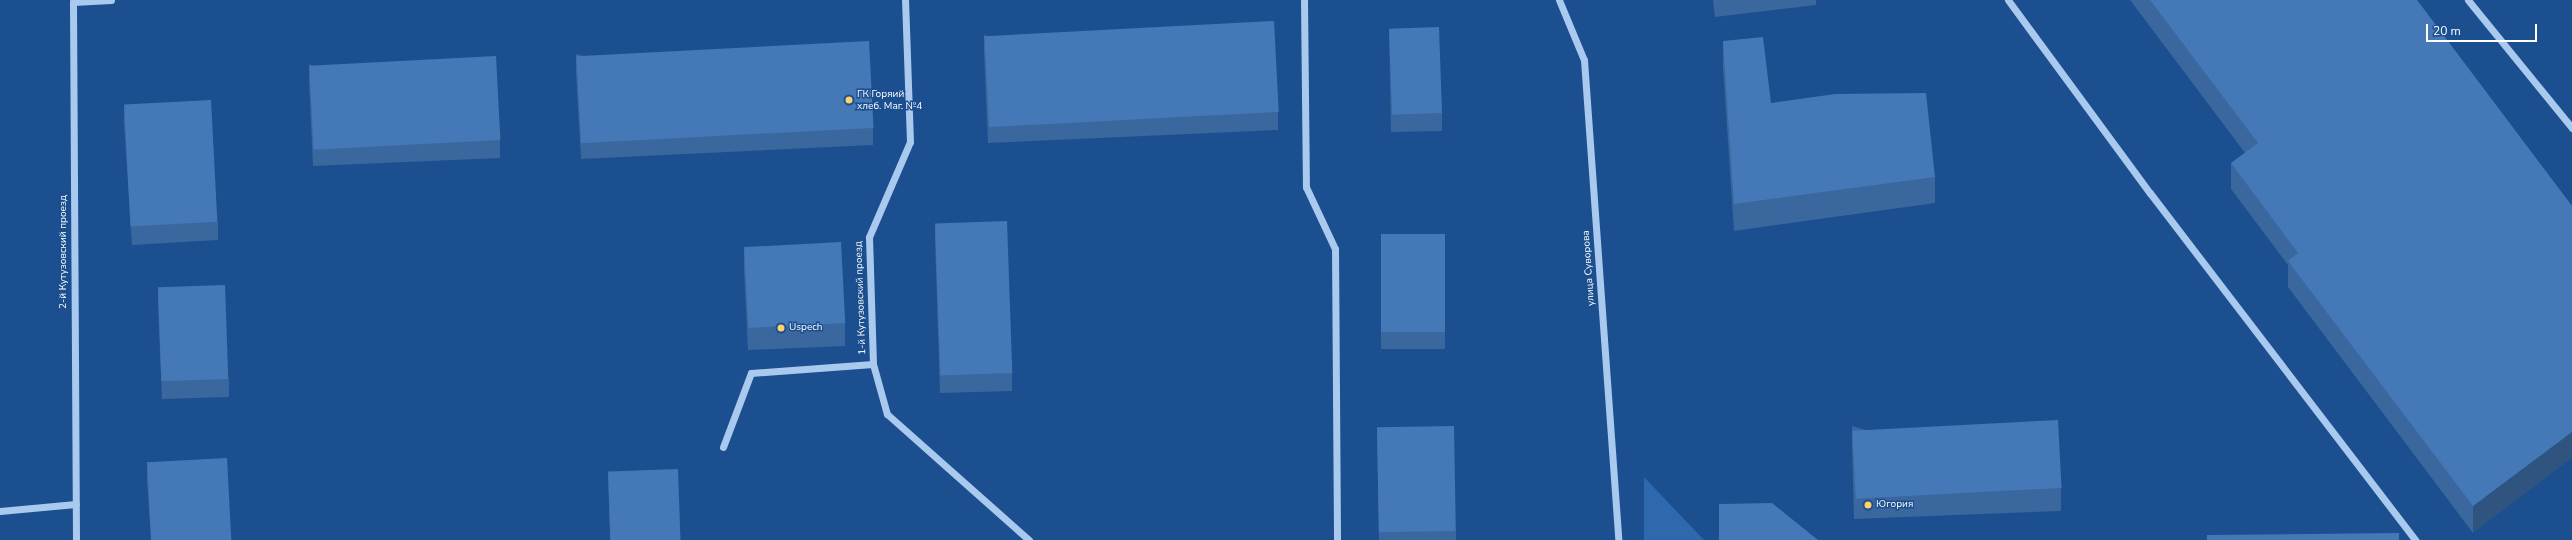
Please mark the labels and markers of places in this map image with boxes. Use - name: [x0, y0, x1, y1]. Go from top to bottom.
- place label: ГК Горяий хлеб. Маг. №4: [857, 88, 922, 112]
- marker: ГК Горяий хлеб. Маг. №4: [844, 95, 854, 105]
- place label: Uspech: [789, 322, 823, 334]
- marker: Uspech: [776, 323, 786, 333]
- place label: Югория: [1876, 499, 1913, 511]
- marker: Югория: [1863, 500, 1873, 510]

